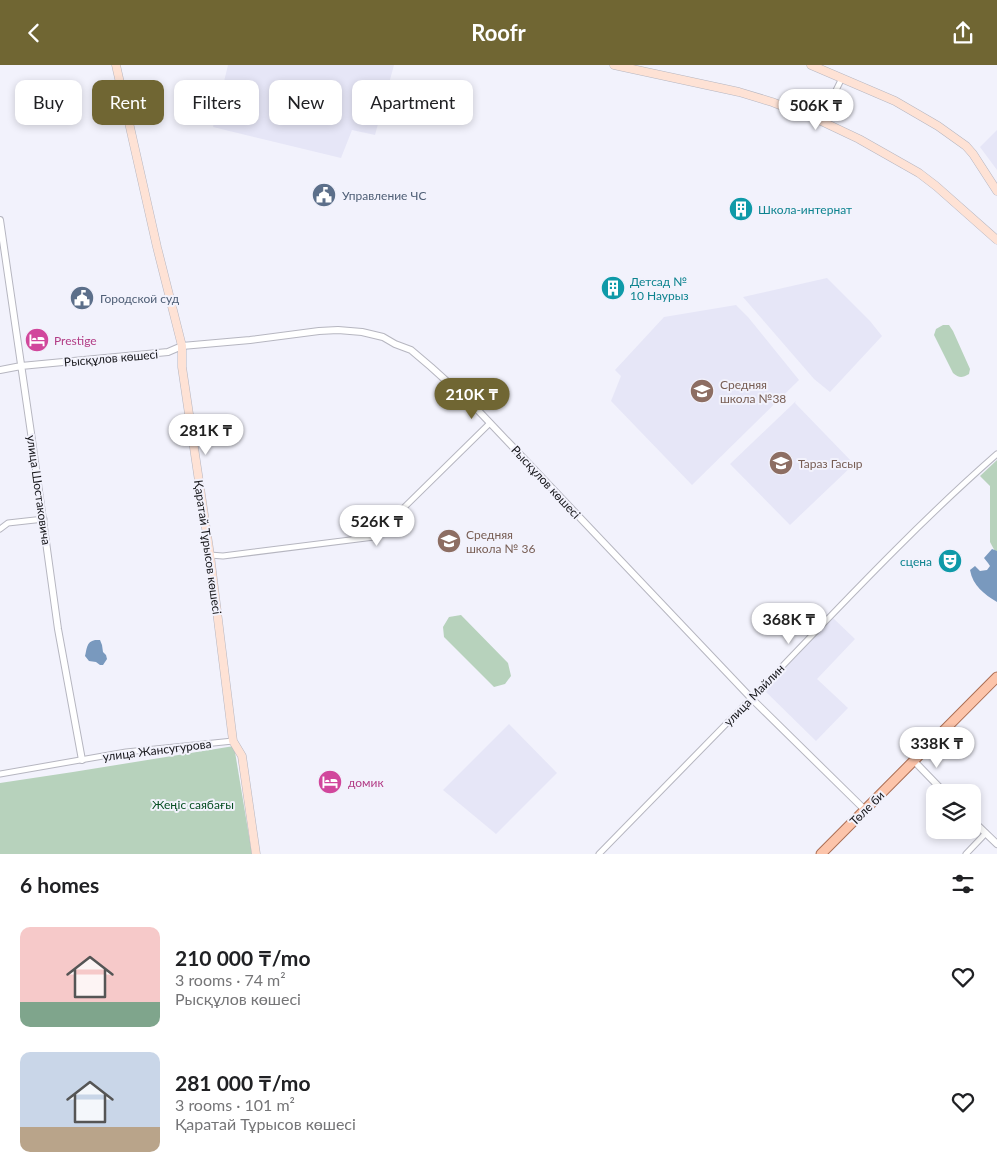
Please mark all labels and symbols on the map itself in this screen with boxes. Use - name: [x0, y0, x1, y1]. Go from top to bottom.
- pin: 506K ₸: [775, 88, 857, 131]
- public building icon: Управление ЧС: [311, 182, 337, 208]
- place label: Управление ЧС: [342, 188, 426, 203]
- building icon: Школа-интернат: [728, 196, 754, 222]
- place label: Школа-интернат: [758, 202, 852, 217]
- place label: Детсад № 10 Наурыз: [630, 274, 689, 303]
- building icon: Детсад № 10 Наурыз: [600, 275, 626, 301]
- public building icon: Городской суд: [69, 285, 95, 311]
- place label: Городской суд: [100, 291, 180, 306]
- hotel icon: Prestige: [24, 327, 50, 353]
- place label: Prestige: [54, 333, 97, 348]
- street label: Рысқұлов көшесі: [63, 346, 159, 370]
- pin: 210K ₸: [431, 377, 513, 420]
- place label: Средняя школа №38: [720, 377, 786, 406]
- school or university icon: Средняя школа №38: [689, 378, 715, 404]
- pin: 281K ₸: [165, 413, 247, 456]
- street label: улица Шостаковича: [24, 434, 54, 546]
- street label: Рысқұлов көшесі: [508, 442, 584, 522]
- school or university icon: Тараз Гасыр: [768, 450, 794, 476]
- place label: Тараз Гасыр: [798, 456, 863, 471]
- street label: Қаратай Тұрысов көшесі: [191, 479, 225, 615]
- pin: 526K ₸: [336, 505, 418, 547]
- place label: Средняя школа № 36: [466, 527, 535, 556]
- school or university icon: Средняя школа № 36: [436, 528, 462, 554]
- theatre icon: сцена: [937, 548, 963, 574]
- place label: сцена: [900, 554, 932, 569]
- pin: 368K ₸: [748, 603, 830, 645]
- street label: улица Майлин: [721, 661, 787, 729]
- pin: 338K ₸: [896, 727, 978, 769]
- street label: улица Жансугурова: [102, 736, 212, 764]
- hotel icon: домик: [317, 769, 343, 795]
- place label: домик: [348, 775, 384, 790]
- street label: Төле би: [847, 788, 887, 828]
- park label: Жеңіс саябағы: [152, 797, 234, 812]

